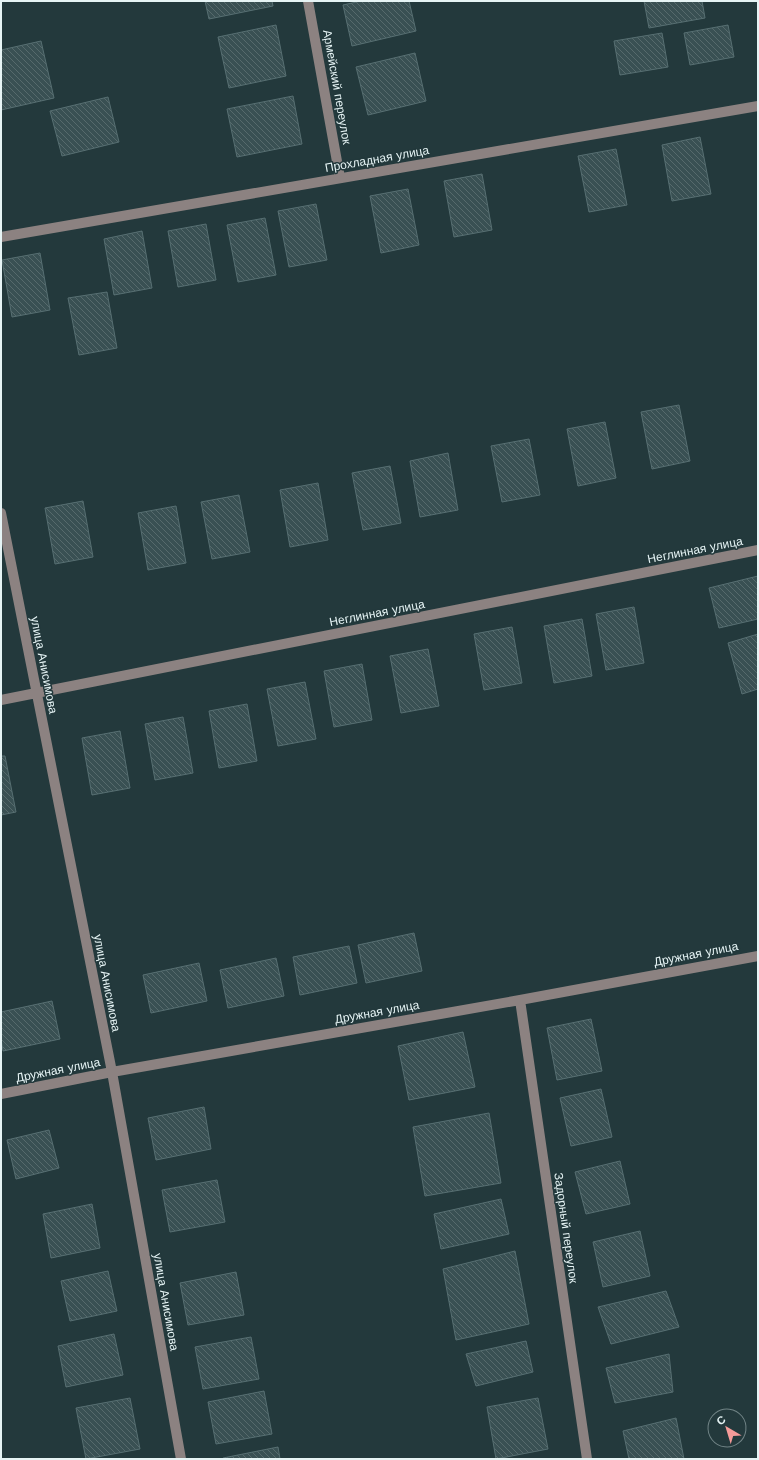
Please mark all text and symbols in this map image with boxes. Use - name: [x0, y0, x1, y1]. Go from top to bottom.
- street label: Армейский переулок: [320, 29, 354, 146]
- street label: Прохладная улица: [324, 143, 430, 175]
- street label: Неглинная улица: [646, 534, 744, 566]
- street label: Неглинная улица: [328, 597, 426, 629]
- street label: улица Анисимова: [28, 615, 60, 715]
- street label: улица Анисимова: [91, 933, 123, 1033]
- street label: Дружная улица: [653, 939, 740, 969]
- street label: Дружная улица: [334, 998, 421, 1026]
- street label: Дружная улица: [15, 1055, 102, 1085]
- street label: Задорный переулок: [551, 1172, 581, 1285]
- street label: улица Анисимова: [151, 1252, 182, 1352]
- north arrow: [707, 1408, 747, 1448]
- text: С: [714, 1413, 728, 1428]

